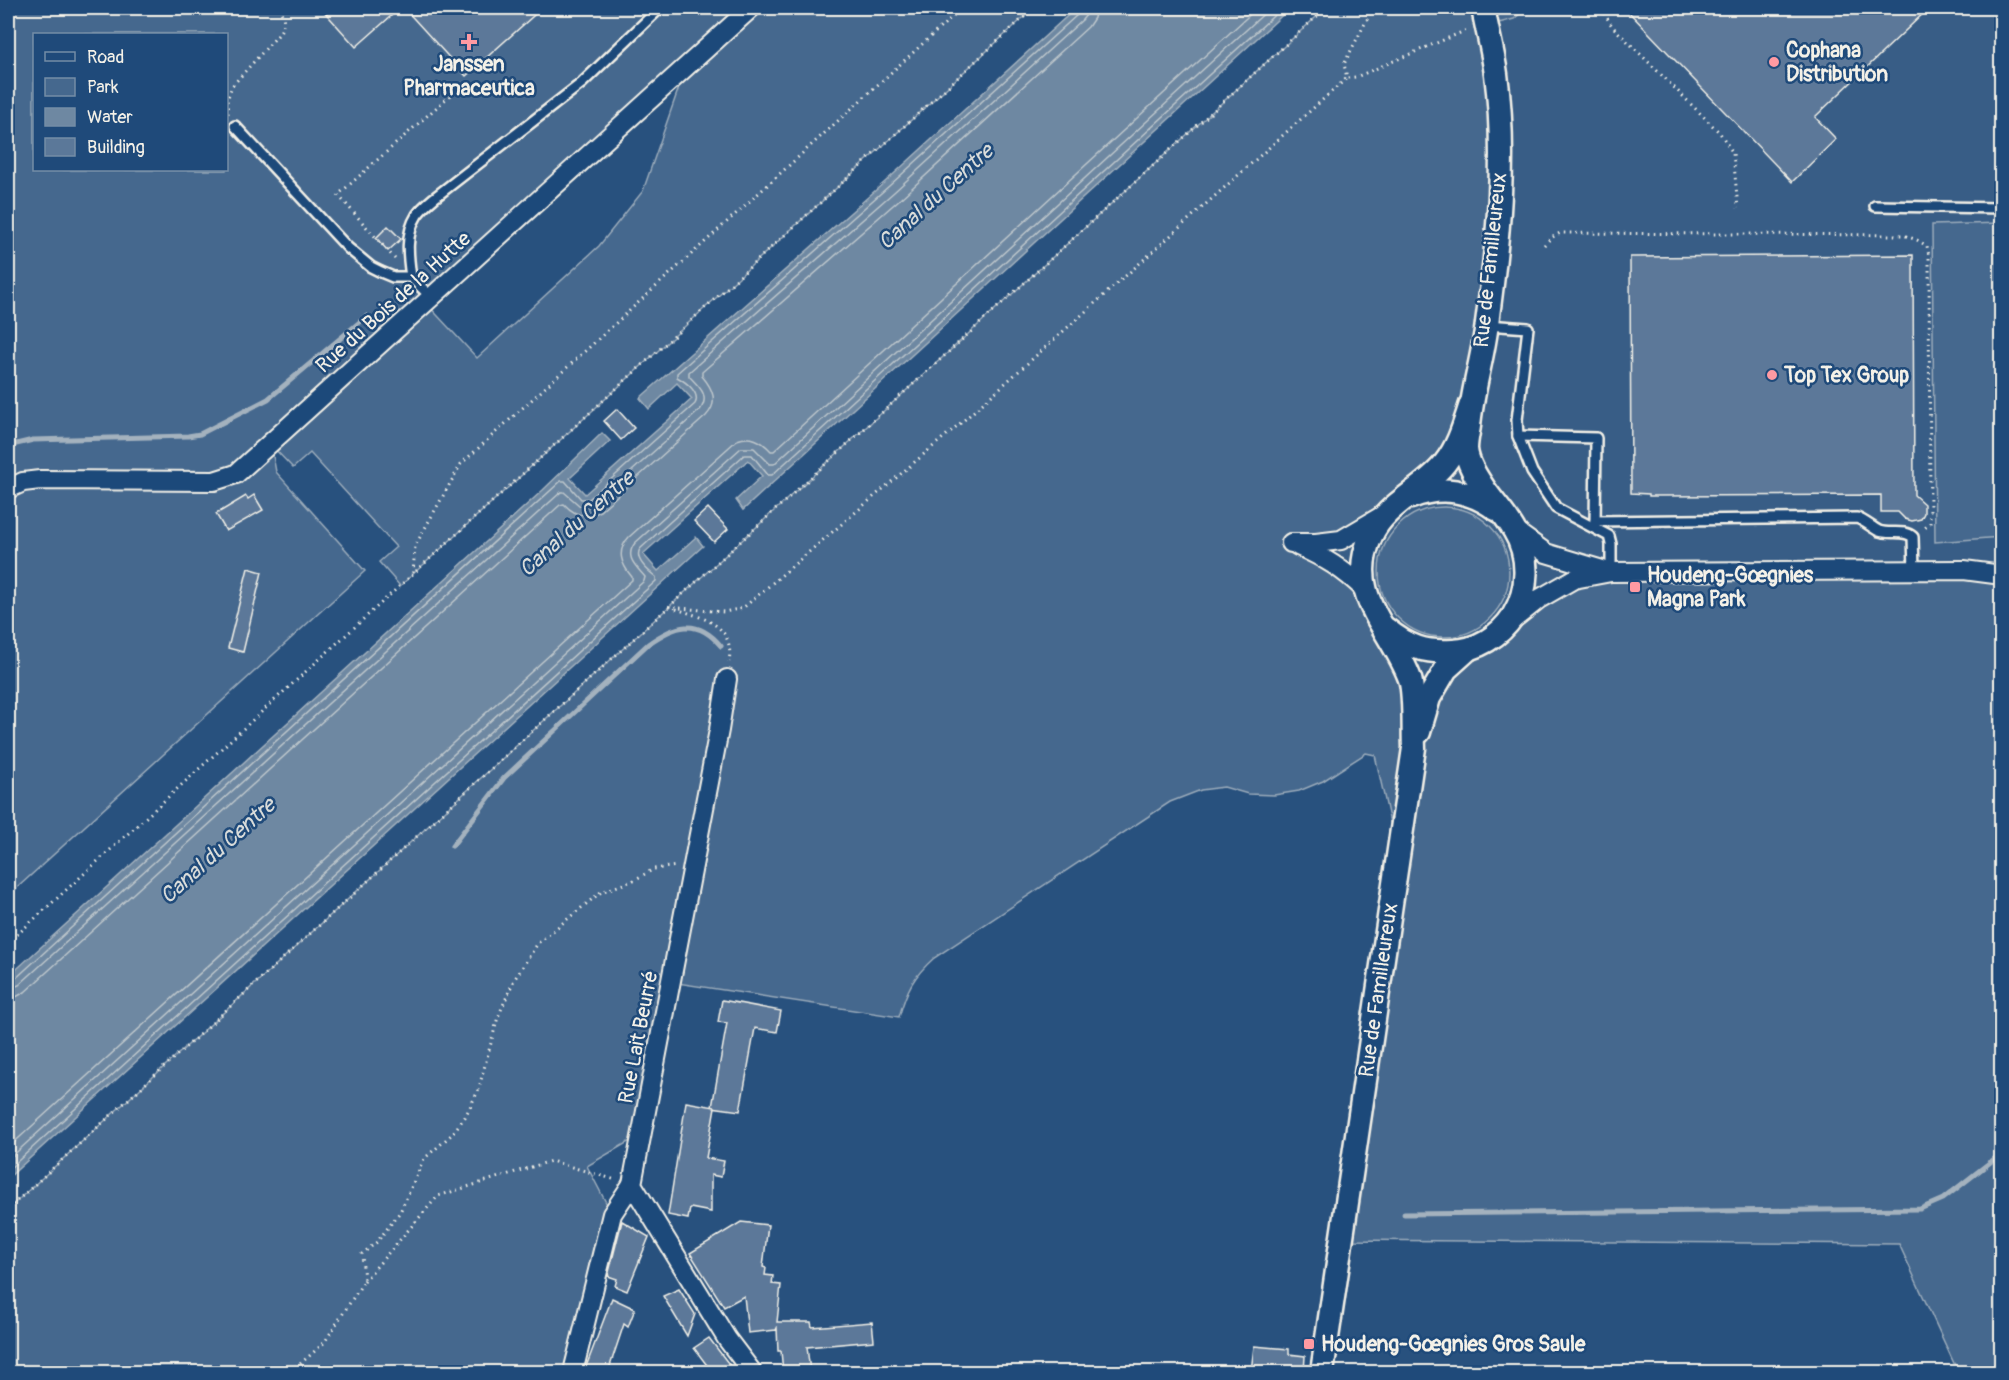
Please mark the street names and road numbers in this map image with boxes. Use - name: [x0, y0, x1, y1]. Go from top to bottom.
- street label: Rue de Familleureux: [1468, 171, 1513, 349]
- street label: Rue du Bois de la Hutte: [310, 225, 477, 379]
- street label: Rue de Familleureux: [1353, 901, 1404, 1079]
- street label: Rue Lait Beurré: [612, 968, 665, 1106]

